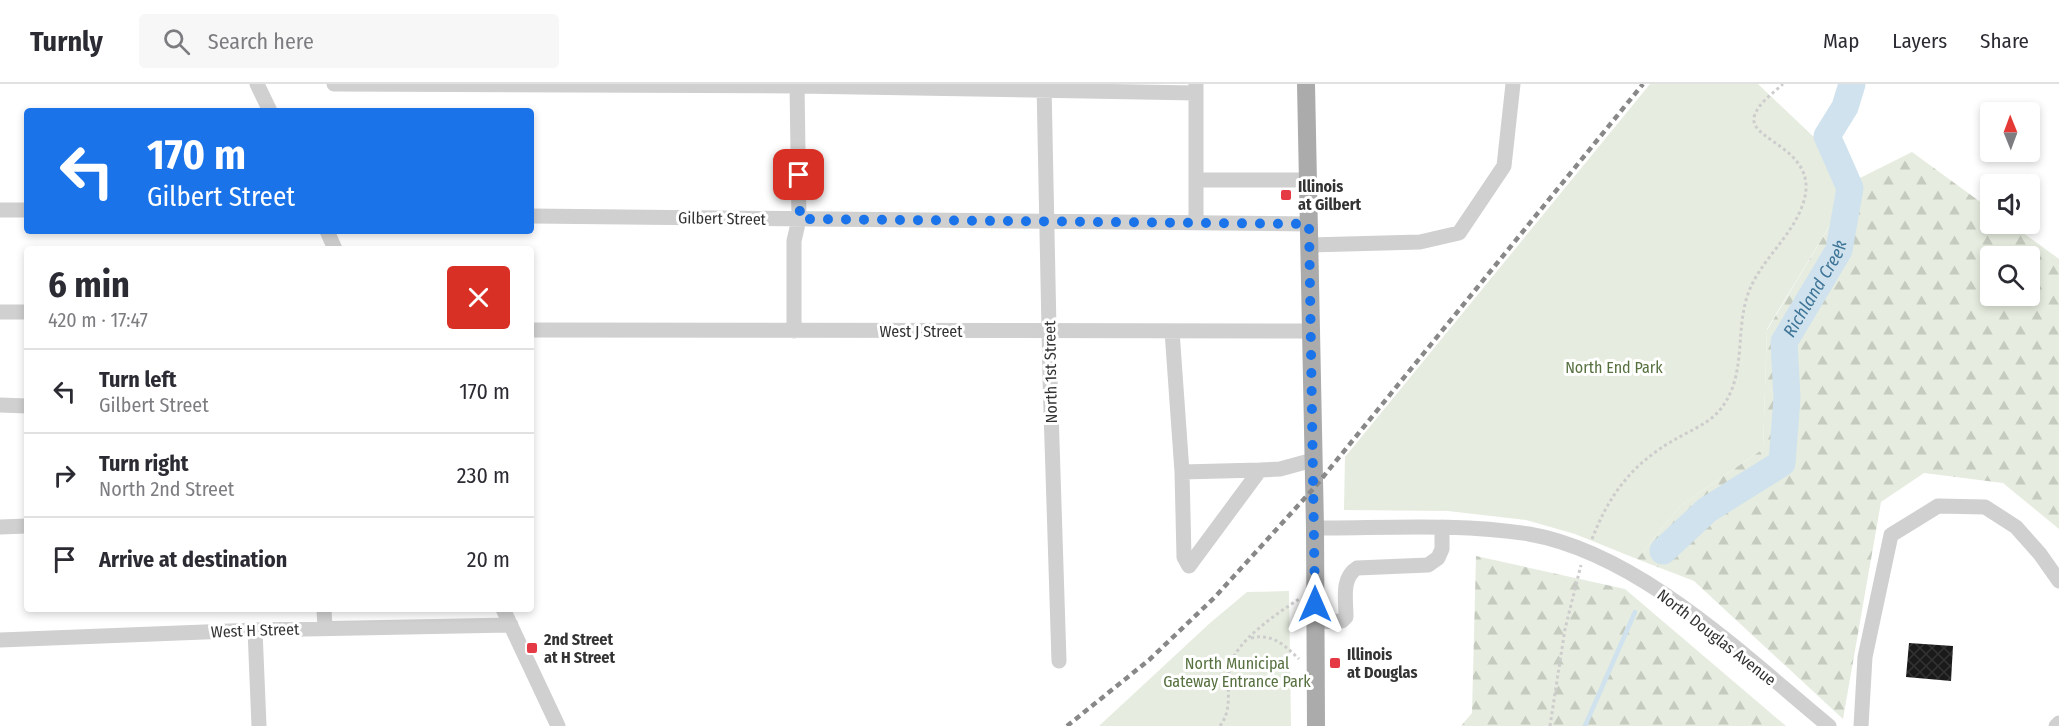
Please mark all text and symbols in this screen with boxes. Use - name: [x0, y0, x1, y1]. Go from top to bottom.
- search box: [139, 14, 559, 68]
- text: Turnly: [30, 25, 103, 58]
- icon: search: [160, 25, 193, 58]
- text: Search here: [208, 28, 314, 55]
- text: Map: [1823, 28, 1859, 54]
- text: Layers: [1892, 28, 1947, 54]
- text: Share: [1980, 28, 2029, 54]
- north arrow: [1980, 102, 2040, 162]
- map controls: [1980, 102, 2040, 306]
- text: 170 m: [147, 130, 246, 180]
- icon: left: [48, 132, 126, 210]
- pin: [773, 149, 824, 200]
- icon: arrive: [782, 158, 815, 191]
- button: sound: [1980, 174, 2040, 234]
- place label: Illinois at Gilbert: [1298, 177, 1362, 214]
- text: Gilbert Street: [147, 181, 295, 213]
- marker: Illinois at Gilbert: [1279, 188, 1293, 202]
- street label: Gilbert Street: [678, 208, 767, 229]
- water label: Richland Creek: [1778, 239, 1851, 341]
- button: search: [1980, 246, 2040, 306]
- text: 6 min: [48, 263, 130, 307]
- button: close: [447, 266, 510, 329]
- text: 420 m · 17:47: [48, 308, 148, 332]
- street label: North 1st Street: [1040, 320, 1061, 423]
- street label: West J Street: [879, 322, 963, 341]
- park label: North End Park: [1565, 358, 1663, 377]
- text: Turn left: [99, 366, 177, 393]
- icon: left: [48, 375, 81, 408]
- text: 170 m: [459, 378, 510, 405]
- text: Gilbert Street: [99, 393, 209, 417]
- text: Turn right: [99, 450, 188, 477]
- icon: right: [48, 459, 81, 492]
- text: 230 m: [457, 462, 510, 489]
- text: North 2nd Street: [99, 477, 234, 501]
- icon: arrive: [48, 543, 81, 576]
- text: Arrive at destination: [99, 546, 287, 573]
- text: 20 m: [467, 546, 510, 573]
- position arrow: [1283, 572, 1347, 636]
- street label: North Douglas Avenue: [1654, 585, 1780, 690]
- street label: West H Street: [211, 619, 300, 642]
- place label: 2nd Street at H Street: [543, 630, 615, 667]
- marker: 2nd Street at H Street: [525, 641, 539, 655]
- place label: Illinois at Douglas: [1347, 645, 1417, 682]
- park label: North Municipal Gateway Entrance Park: [1163, 654, 1311, 691]
- marker: Illinois at Douglas: [1328, 656, 1342, 670]

